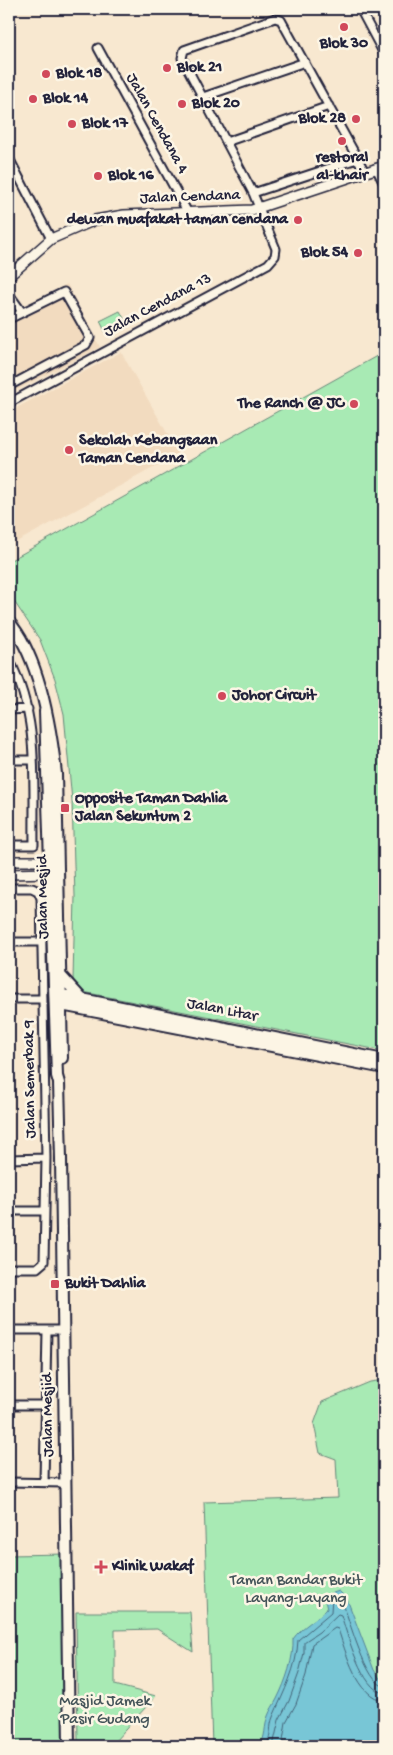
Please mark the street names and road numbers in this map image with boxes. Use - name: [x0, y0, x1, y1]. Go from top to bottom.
- street label: Jalan Cendana 4: [121, 71, 192, 178]
- street label: Jalan Cendana: [139, 187, 242, 209]
- street label: Jalan Cendana 13: [101, 270, 215, 342]
- street label: Jalan Mesjid: [34, 853, 54, 939]
- street label: Jalan Litar: [185, 995, 260, 1027]
- street label: Jalan Semerbak 9: [20, 1020, 42, 1138]
- street label: Jalan Mesjid: [39, 1371, 59, 1457]

